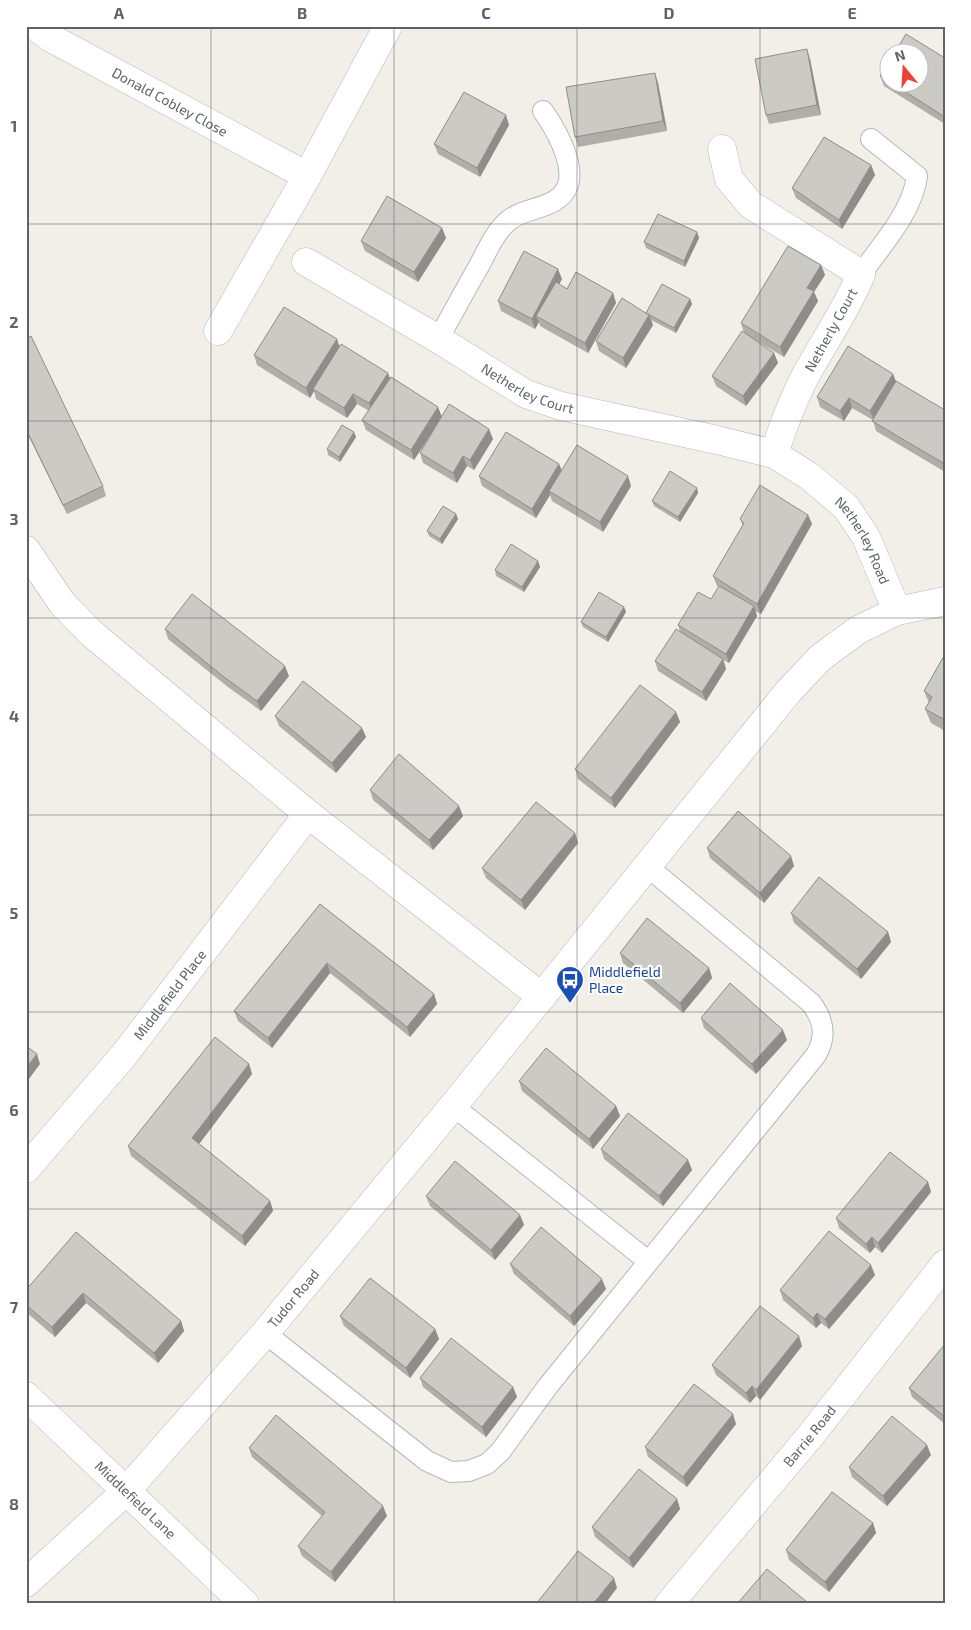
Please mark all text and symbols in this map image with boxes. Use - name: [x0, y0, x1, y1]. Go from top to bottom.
- text: A: [114, 3, 125, 22]
- text: B: [297, 3, 307, 22]
- text: C: [481, 3, 491, 22]
- text: D: [664, 3, 675, 22]
- text: E: [847, 3, 857, 22]
- north arrow: [878, 42, 928, 92]
- text: N: [892, 46, 907, 65]
- street label: Donald Cobley Close: [109, 64, 231, 140]
- text: 1: [11, 116, 17, 135]
- street label: Netherly Court: [801, 285, 861, 375]
- text: 2: [9, 312, 19, 331]
- street label: Netherley Court: [479, 359, 575, 417]
- street label: Netherley Road: [832, 493, 894, 587]
- text: 3: [9, 509, 19, 528]
- text: 4: [9, 706, 19, 725]
- text: 5: [10, 903, 19, 922]
- street label: Middlefield Place: [130, 946, 209, 1043]
- place label: Middlefield Place: [589, 963, 661, 996]
- bus stop icon: Middlefield Place: [555, 965, 585, 1004]
- text: 6: [9, 1100, 19, 1119]
- street label: Tudor Road: [264, 1265, 322, 1331]
- text: 7: [10, 1297, 19, 1316]
- street label: Barrie Road: [779, 1402, 839, 1470]
- street label: Middlefield Lane: [92, 1457, 180, 1542]
- text: 8: [9, 1494, 19, 1513]

